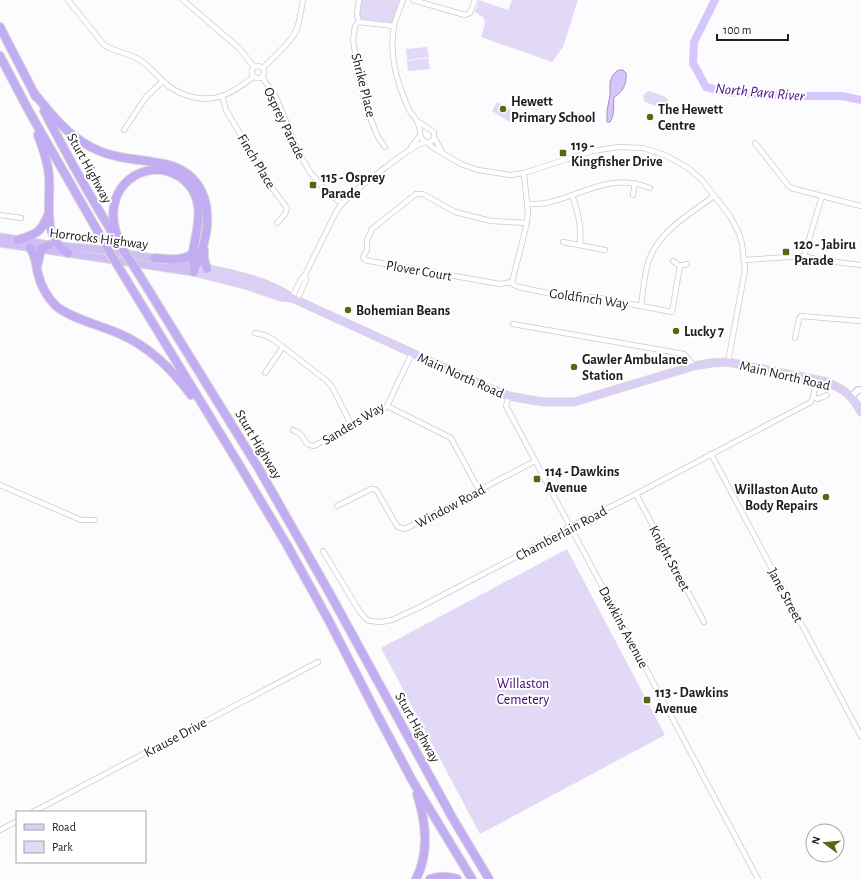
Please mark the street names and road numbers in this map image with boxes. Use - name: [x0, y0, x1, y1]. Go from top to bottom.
- street label: Shrike Place: [348, 52, 378, 119]
- street label: Osprey Parade: [261, 85, 308, 162]
- street label: Sturt Highway: [64, 131, 114, 206]
- street label: Finch Place: [235, 132, 278, 191]
- street label: Horrocks Highway: [49, 226, 149, 252]
- street label: Plover Court: [385, 258, 453, 284]
- street label: Goldfinch Way: [548, 287, 629, 311]
- street label: Main North Road: [415, 351, 506, 401]
- street label: Main North Road: [738, 359, 832, 393]
- street label: Sanders Way: [320, 400, 387, 448]
- street label: Sturt Highway: [232, 408, 284, 481]
- street label: Window Road: [413, 483, 488, 531]
- street label: Chamberlain Road: [514, 504, 609, 564]
- street label: Knight Street: [646, 523, 692, 594]
- street label: Jane Street: [765, 566, 805, 625]
- street label: Dawkins Avenue: [596, 584, 650, 671]
- street label: Sturt Highway: [392, 690, 442, 765]
- street label: Krause Drive: [142, 716, 209, 760]

